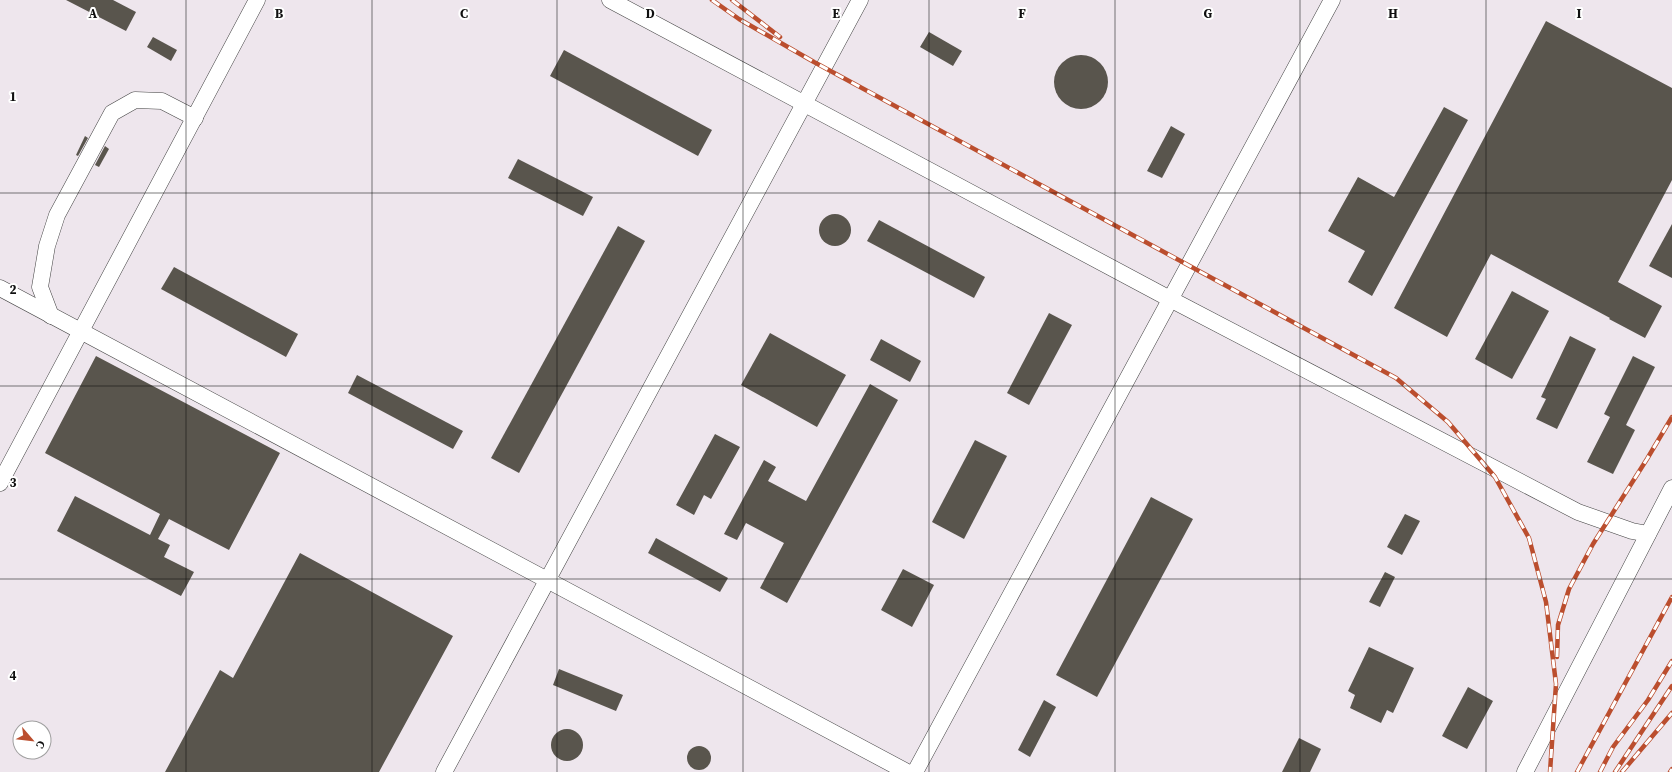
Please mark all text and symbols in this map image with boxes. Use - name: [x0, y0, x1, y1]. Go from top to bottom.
- text: A: [89, 5, 98, 22]
- text: B: [275, 5, 284, 22]
- text: C: [460, 5, 468, 22]
- text: D: [645, 5, 655, 22]
- text: E: [832, 5, 840, 22]
- text: F: [1018, 5, 1026, 22]
- text: G: [1204, 5, 1213, 22]
- text: H: [1388, 5, 1398, 22]
- text: I: [1576, 5, 1582, 22]
- text: 1: [9, 88, 17, 105]
- text: 2: [9, 281, 17, 298]
- text: 3: [9, 474, 17, 491]
- text: 4: [9, 667, 17, 684]
- north arrow: [12, 720, 52, 760]
- text: С: [32, 738, 49, 751]

